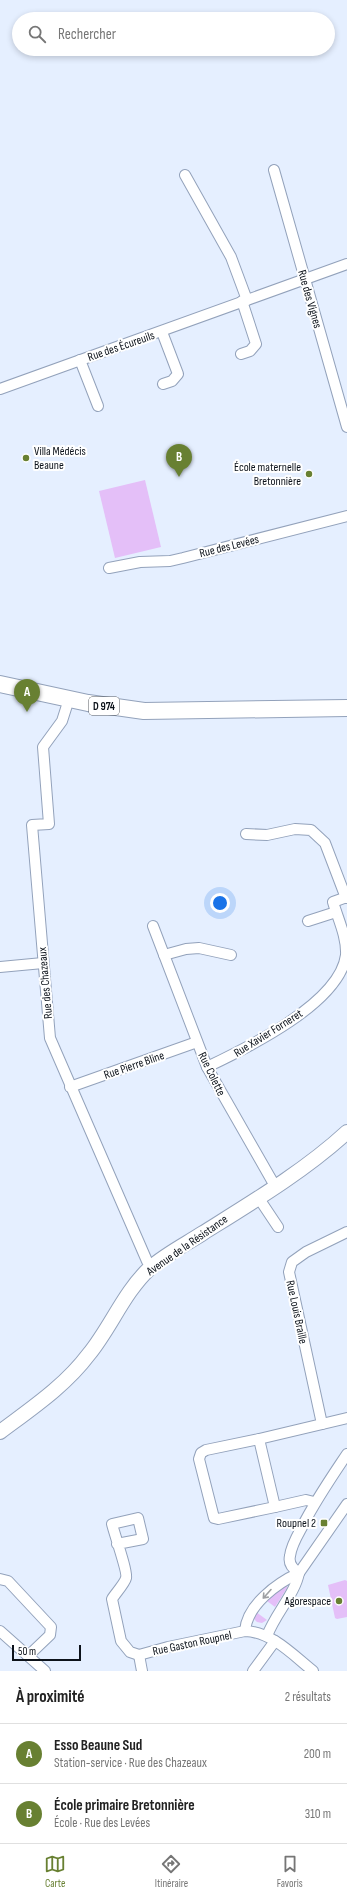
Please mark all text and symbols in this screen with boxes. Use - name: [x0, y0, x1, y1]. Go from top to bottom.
- search box: [12, 12, 335, 56]
- icon: search: [26, 23, 48, 45]
- text: Rechercher: [58, 25, 116, 44]
- street label: Rue des Vignes: [294, 268, 325, 330]
- street label: Rue des Écureuils: [86, 328, 157, 365]
- place label: Villa Médécis Beaune: [34, 444, 86, 473]
- pin: B: [166, 444, 192, 477]
- marker: Villa Médécis Beaune: [21, 453, 31, 463]
- place label: École maternelle Bretonnière: [234, 460, 301, 489]
- marker: École maternelle Bretonnière: [304, 469, 314, 479]
- street label: Rue des Levées: [198, 532, 260, 561]
- pin: A: [14, 679, 40, 712]
- road number: D 974: [89, 697, 119, 715]
- your location: [210, 893, 230, 913]
- street label: Rue des Chazeaux: [35, 946, 56, 1019]
- street label: Rue Xavier Forneret: [231, 1006, 306, 1061]
- street label: Rue Pierre Bline: [102, 1048, 166, 1083]
- street label: Rue Colette: [194, 1050, 229, 1099]
- street label: Avenue de la Résistance: [143, 1212, 231, 1280]
- street label: Rue Louis Braille: [282, 1279, 311, 1346]
- place label: Roupnel 2: [277, 1516, 316, 1531]
- marker: Roupnel 2: [319, 1518, 329, 1528]
- one-way arrow: [263, 1589, 272, 1599]
- place label: Agorespace: [283, 1594, 331, 1609]
- marker: Agorespace: [334, 1596, 344, 1606]
- street label: Rue Gaston Roupnel: [151, 1628, 233, 1659]
- scale bar: [12, 1643, 81, 1662]
- text: 50 m: [18, 1645, 36, 1658]
- text: À proximité: [16, 1687, 84, 1707]
- text: 2 résultats: [285, 1689, 331, 1705]
- text: Esso Beaune Sud: [54, 1736, 142, 1755]
- text: A: [26, 1746, 32, 1762]
- text: 200 m: [304, 1746, 331, 1762]
- text: Station-service · Rue des Chazeaux: [54, 1755, 207, 1771]
- text: École primaire Bretonnière: [54, 1796, 195, 1815]
- text: B: [26, 1806, 32, 1822]
- text: 310 m: [305, 1806, 331, 1822]
- text: École · Rue des Levées: [54, 1815, 150, 1831]
- tab: Carte: [44, 1853, 66, 1890]
- tab: Itinéraire: [155, 1853, 188, 1890]
- tab: Favoris: [277, 1853, 303, 1890]

